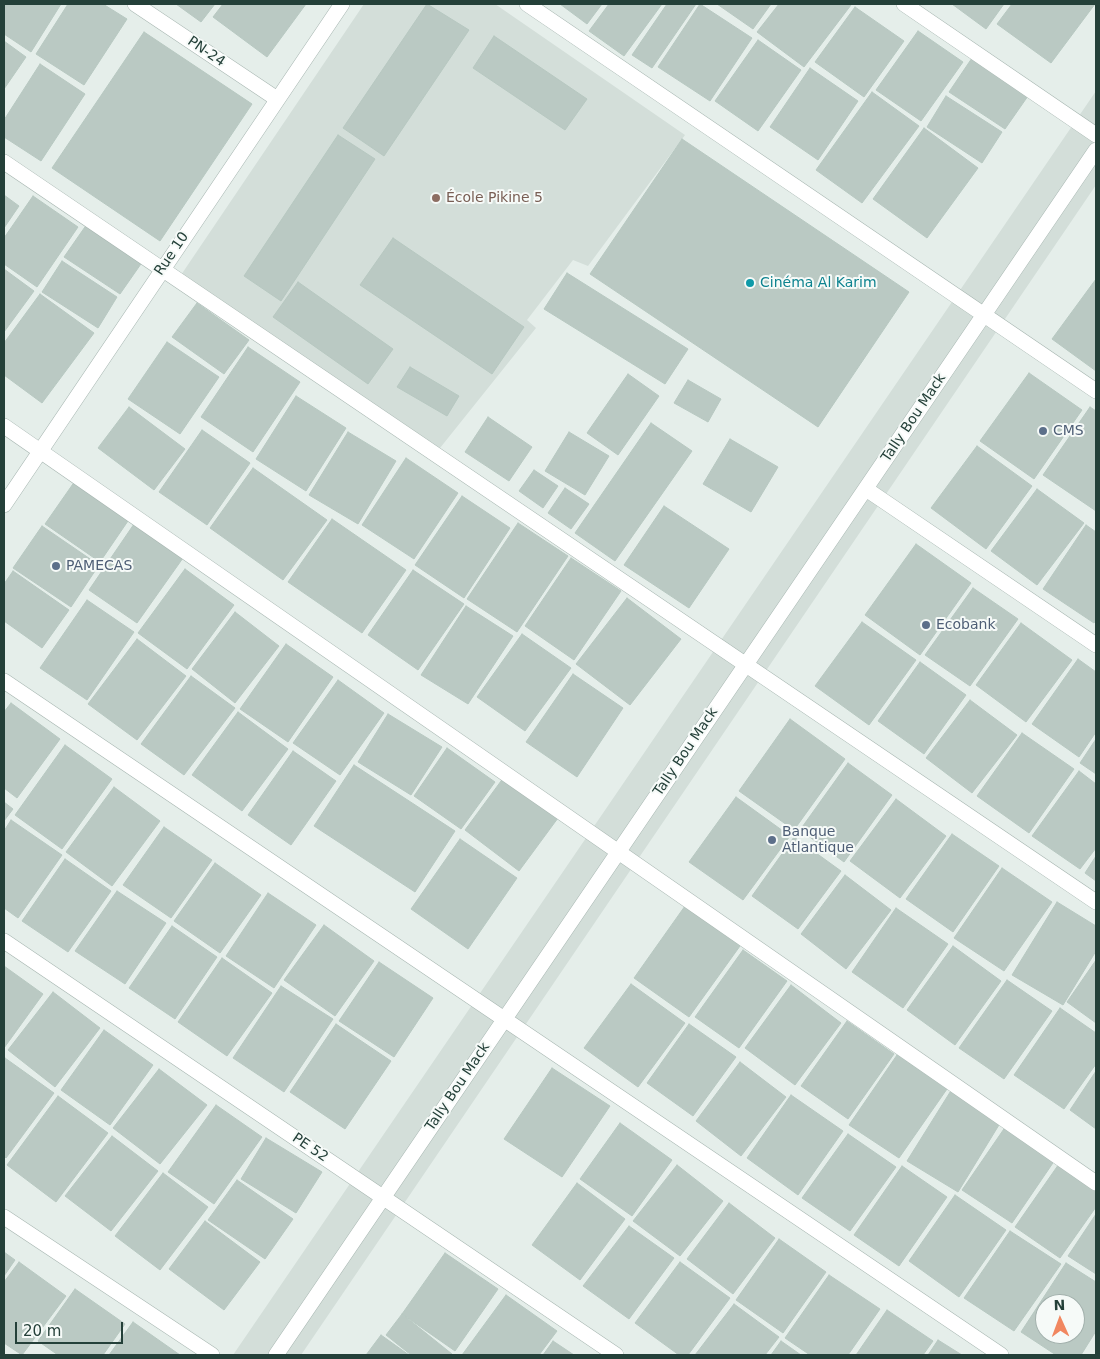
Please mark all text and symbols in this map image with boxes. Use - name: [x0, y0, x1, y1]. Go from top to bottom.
- street label: PN-24: [184, 33, 228, 71]
- place label: École Pikine 5: [446, 190, 543, 206]
- marker: École Pikine 5: [430, 192, 442, 204]
- street label: Rue 10: [151, 229, 193, 279]
- place label: Cinéma Al Karim: [760, 275, 877, 291]
- marker: Cinéma Al Karim: [744, 277, 756, 289]
- street label: Tally Bou Mack: [878, 370, 950, 466]
- place label: CMS: [1053, 423, 1084, 439]
- marker: CMS: [1037, 425, 1049, 437]
- place label: PAMECAS: [66, 558, 132, 574]
- marker: PAMECAS: [50, 560, 62, 572]
- place label: Ecobank: [936, 617, 996, 633]
- marker: Ecobank: [920, 619, 932, 631]
- street label: Tally Bou Mack: [650, 704, 722, 800]
- place label: Banque Atlantique: [782, 824, 854, 856]
- marker: Banque Atlantique: [766, 834, 778, 846]
- street label: Tally Bou Mack: [422, 1039, 494, 1135]
- street label: PE 52: [289, 1130, 331, 1166]
- north arrow: [1035, 1294, 1085, 1344]
- text: N: [1053, 1297, 1066, 1313]
- scale bar: [18, 1312, 125, 1344]
- text: 20 m: [23, 1322, 61, 1340]

